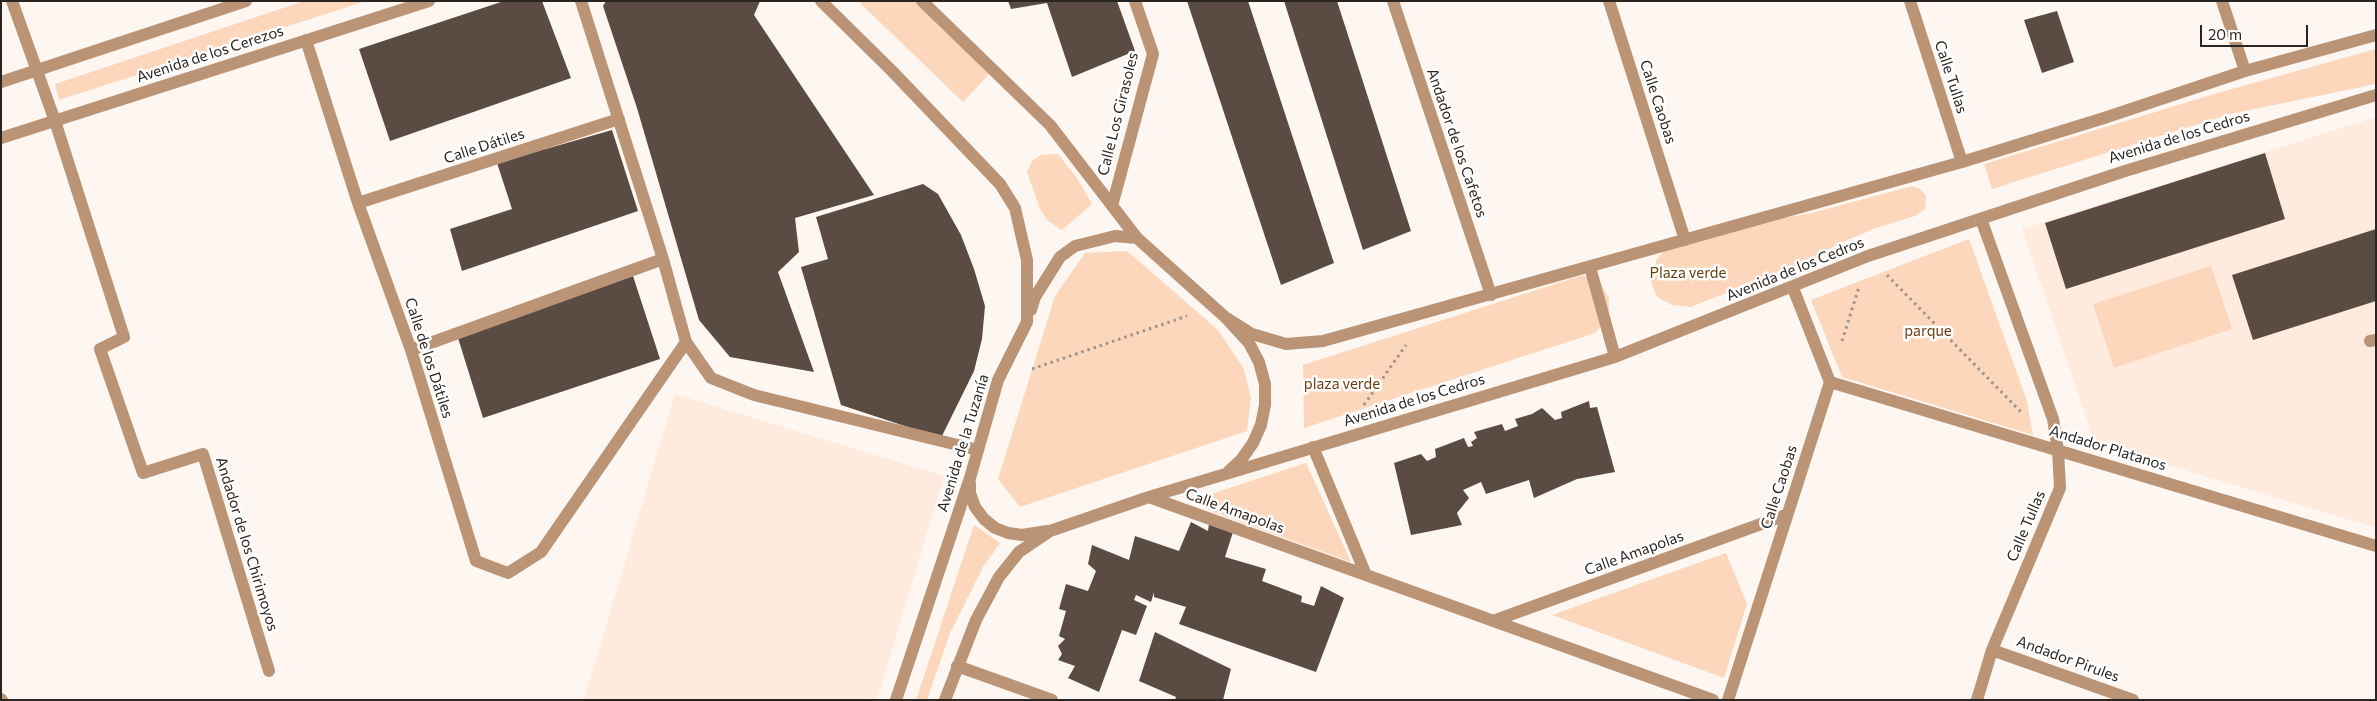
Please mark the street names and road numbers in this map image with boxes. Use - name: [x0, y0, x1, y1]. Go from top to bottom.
- street label: Avenida de los Cerezos: [134, 22, 286, 86]
- street label: Calle Tullas: [1931, 38, 1971, 116]
- street label: Calle Los Girasoles: [1094, 50, 1142, 178]
- street label: Calle Caobas: [1636, 58, 1680, 146]
- street label: Andador de los Cafetos: [1423, 66, 1491, 220]
- street label: Avenida de los Cedros: [2106, 107, 2252, 167]
- street label: Calle Dátiles: [441, 124, 527, 168]
- street label: Avenida de los Cedros: [1724, 233, 1866, 305]
- street label: Calle de los Dátiles: [401, 295, 457, 421]
- street label: Avenida de los Cedros: [1341, 370, 1487, 430]
- street label: Avenida de la Tuzanía: [933, 372, 993, 514]
- street label: Andador Platanos: [2047, 422, 2169, 474]
- street label: Calle Caobas: [1757, 443, 1801, 531]
- street label: Andador de los Chirimoyos: [212, 455, 282, 633]
- street label: Calle Amapolas: [1183, 485, 1287, 537]
- street label: Calle Tullas: [2003, 488, 2049, 564]
- street label: Calle Amapolas: [1582, 527, 1686, 579]
- street label: Andador Pirules: [2014, 632, 2122, 686]

